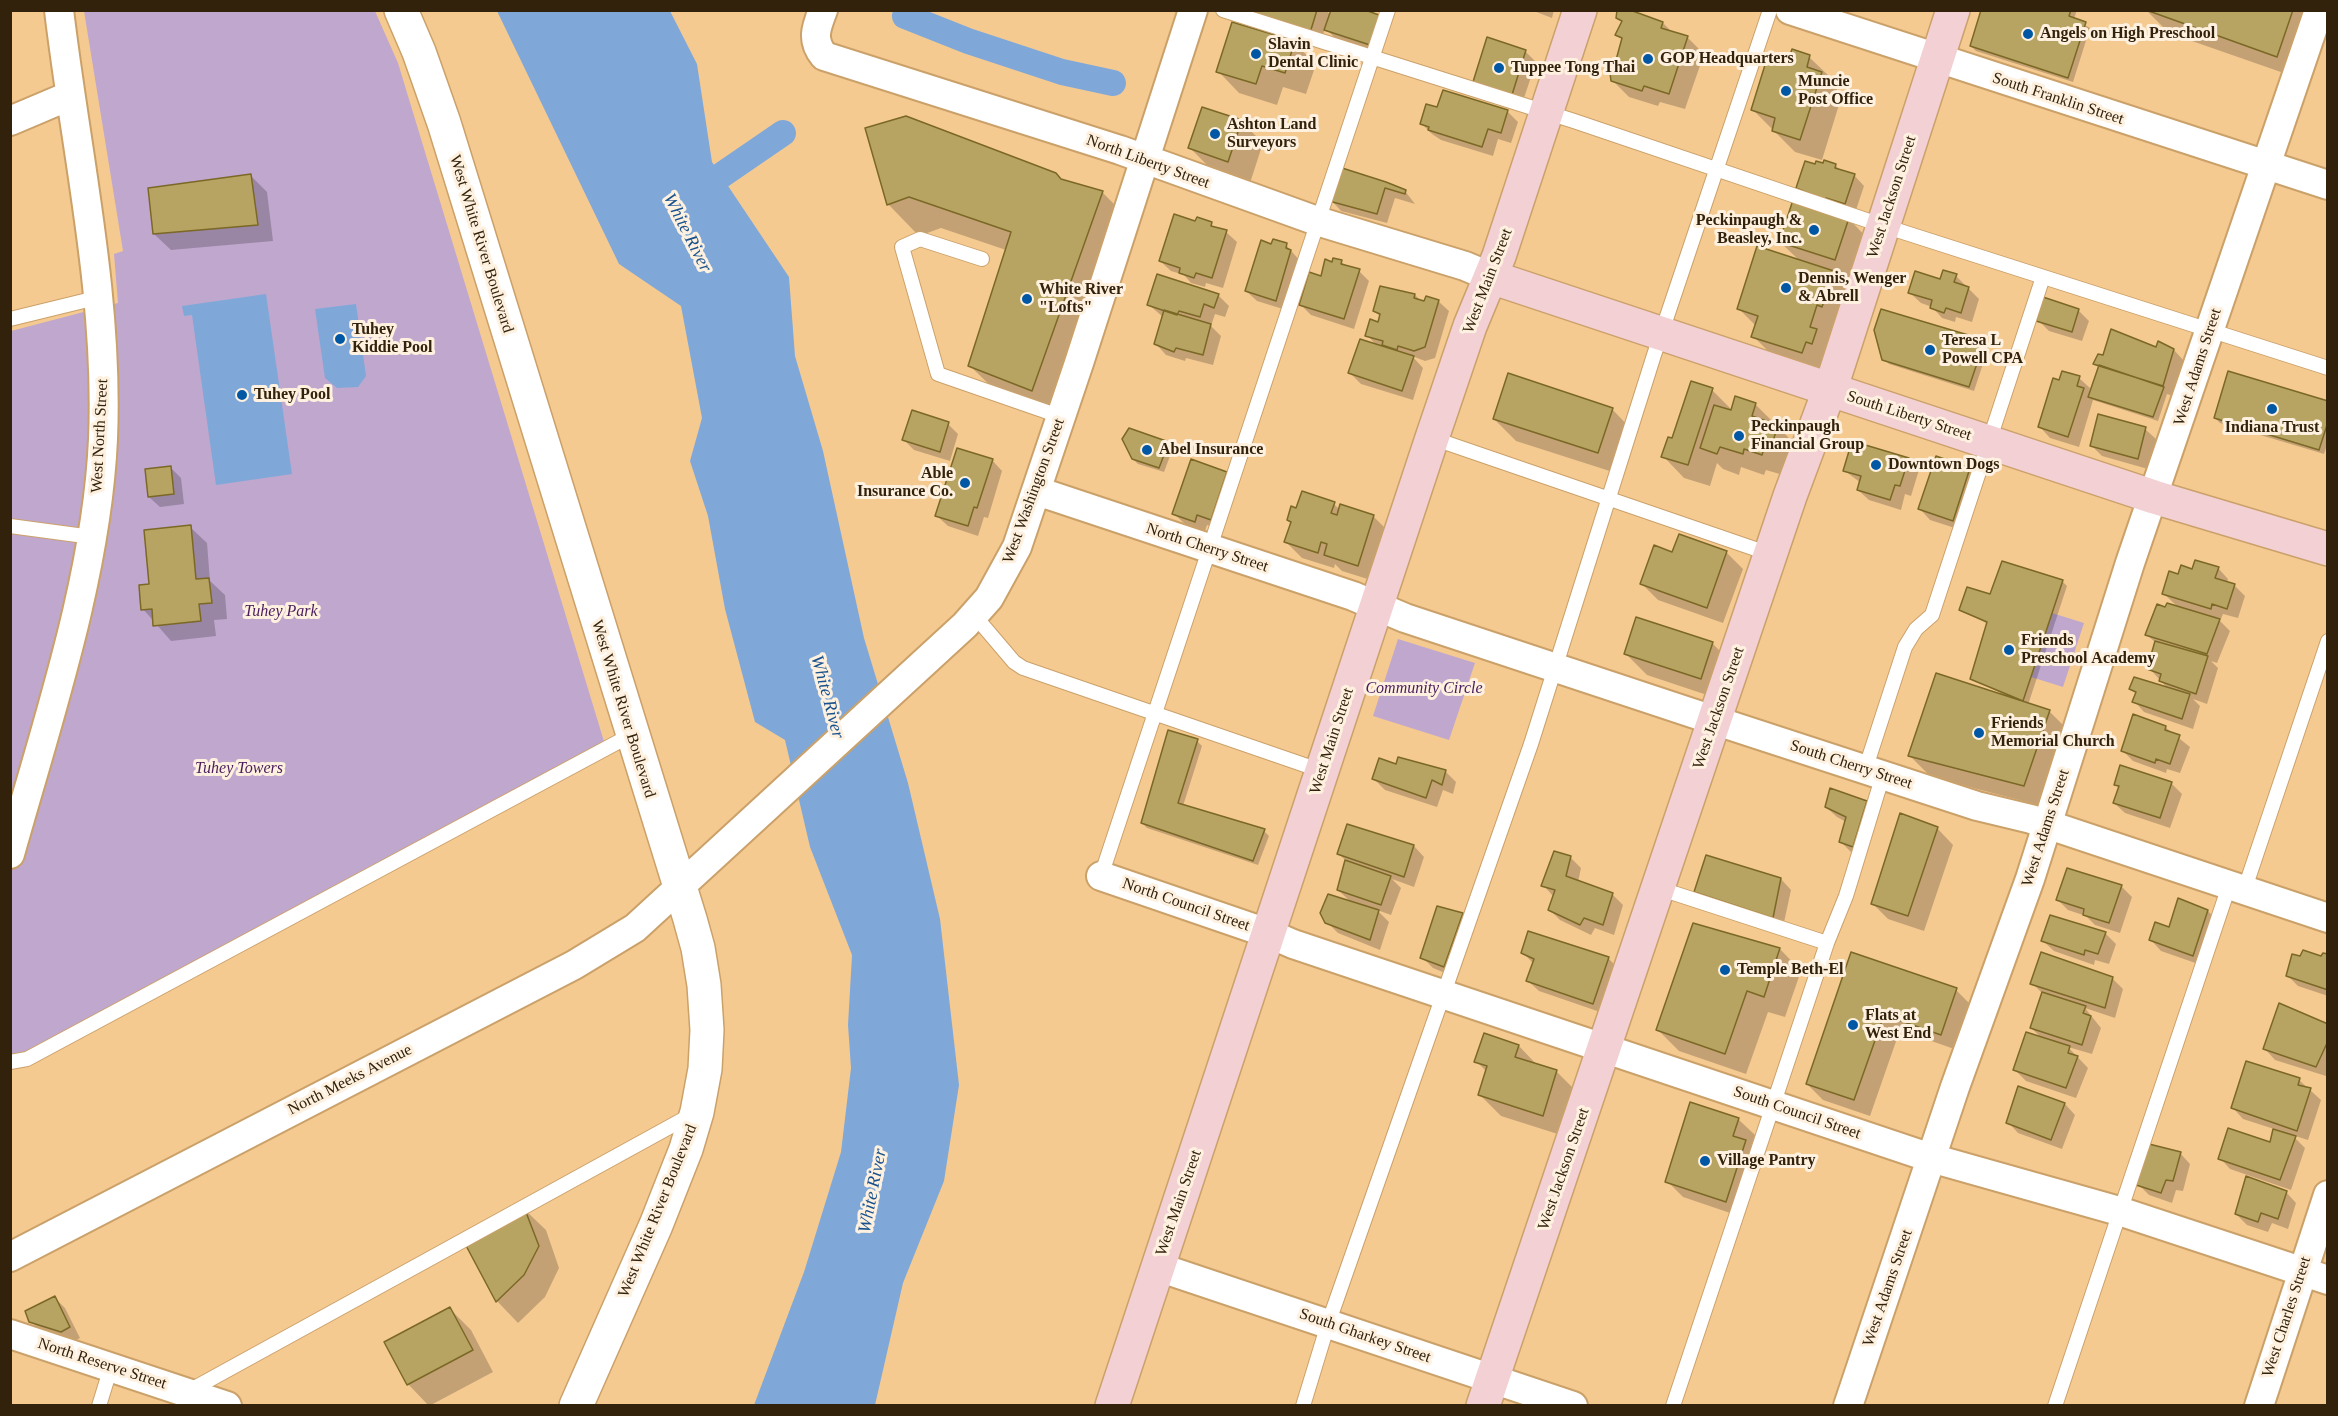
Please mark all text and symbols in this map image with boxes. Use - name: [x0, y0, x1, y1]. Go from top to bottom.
- place label: Angels on High Preschool: [2040, 24, 2215, 44]
- marker: Angels on High Preschool: [2021, 27, 2035, 41]
- place label: Slavin Dental Clinic: [1268, 35, 1358, 73]
- marker: Slavin Dental Clinic: [1249, 47, 1263, 61]
- place label: GOP Headquarters: [1660, 49, 1794, 69]
- marker: GOP Headquarters: [1641, 52, 1655, 66]
- place label: Tuppee Tong Thai: [1511, 58, 1635, 78]
- marker: Tuppee Tong Thai: [1492, 61, 1506, 75]
- street label: South Franklin Street: [1990, 69, 2126, 129]
- place label: Muncie Post Office: [1798, 72, 1873, 110]
- marker: Muncie Post Office: [1779, 84, 1793, 98]
- place label: Ashton Land Surveyors: [1227, 115, 1316, 153]
- marker: Ashton Land Surveyors: [1208, 127, 1222, 141]
- street label: North Liberty Street: [1084, 131, 1212, 193]
- street label: West Jackson Street: [1863, 133, 1921, 261]
- street label: West White River Boulevard: [445, 153, 517, 335]
- water label: White River: [658, 190, 716, 276]
- place label: Peckinpaugh & Beasley, Inc.: [1696, 211, 1802, 249]
- marker: Peckinpaugh & Beasley, Inc.: [1807, 223, 1821, 237]
- street label: West Main Street: [1459, 226, 1517, 336]
- place label: Dennis, Wenger & Abrell: [1798, 269, 1906, 307]
- place label: White River "Lofts": [1039, 280, 1123, 318]
- marker: Dennis, Wenger & Abrell: [1779, 281, 1793, 295]
- marker: White River "Lofts": [1020, 292, 1034, 306]
- street label: West Adams Street: [2170, 306, 2226, 428]
- place label: Tuhey Kiddie Pool: [352, 320, 432, 358]
- place label: Teresa L Powell CPA: [1942, 331, 2023, 369]
- marker: Tuhey Kiddie Pool: [333, 332, 347, 346]
- marker: Teresa L Powell CPA: [1923, 343, 1937, 357]
- street label: West North Street: [87, 378, 113, 494]
- place label: Tuhey Pool: [254, 385, 330, 405]
- street label: South Liberty Street: [1844, 387, 1974, 445]
- marker: Tuhey Pool: [235, 388, 249, 402]
- marker: Indiana Trust: [2265, 402, 2279, 416]
- street label: West Washington Street: [999, 416, 1069, 566]
- place label: Peckinpaugh Financial Group: [1751, 417, 1864, 455]
- place label: Indiana Trust: [2225, 418, 2319, 438]
- marker: Peckinpaugh Financial Group: [1732, 429, 1746, 443]
- place label: Abel Insurance: [1159, 440, 1263, 460]
- marker: Abel Insurance: [1140, 443, 1154, 457]
- place label: Downtown Dogs: [1888, 455, 2000, 475]
- marker: Downtown Dogs: [1869, 458, 1883, 472]
- place label: Able Insurance Co.: [857, 464, 953, 502]
- marker: Able Insurance Co.: [958, 476, 972, 490]
- street label: North Cherry Street: [1144, 519, 1270, 577]
- park label: Tuhey Park: [244, 602, 318, 622]
- street label: West White River Boulevard: [587, 618, 659, 800]
- place label: Friends Preschool Academy: [2021, 631, 2155, 669]
- marker: Friends Preschool Academy: [2002, 643, 2016, 657]
- street label: West Jackson Street: [1689, 645, 1749, 771]
- water label: White River: [806, 653, 848, 741]
- park label: Community Circle: [1365, 679, 1483, 699]
- street label: West Main Street: [1306, 685, 1358, 797]
- place label: Friends Memorial Church: [1991, 714, 2115, 752]
- marker: Friends Memorial Church: [1972, 726, 1986, 740]
- street label: South Cherry Street: [1788, 736, 1914, 794]
- park label: Tuhey Towers: [195, 759, 283, 779]
- street label: West Adams Street: [2018, 767, 2074, 889]
- street label: North Council Street: [1120, 874, 1252, 936]
- place label: Temple Beth-El: [1737, 960, 1844, 980]
- marker: Temple Beth-El: [1718, 963, 1732, 977]
- place label: Flats at West End: [1865, 1006, 1931, 1044]
- marker: Flats at West End: [1846, 1018, 1860, 1032]
- street label: North Meeks Avenue: [285, 1040, 415, 1120]
- street label: South Council Street: [1731, 1082, 1863, 1144]
- street label: West Jackson Street: [1534, 1106, 1594, 1232]
- street label: West White River Boulevard: [614, 1122, 702, 1300]
- water label: White River: [854, 1147, 892, 1235]
- street label: West Main Street: [1152, 1148, 1206, 1258]
- place label: Village Pantry: [1717, 1151, 1816, 1171]
- marker: Village Pantry: [1698, 1154, 1712, 1168]
- street label: West Adams Street: [1859, 1227, 1917, 1349]
- street label: West Charles Street: [2258, 1254, 2316, 1380]
- street label: South Gharkey Street: [1297, 1304, 1433, 1368]
- street label: North Reserve Street: [35, 1334, 169, 1394]

